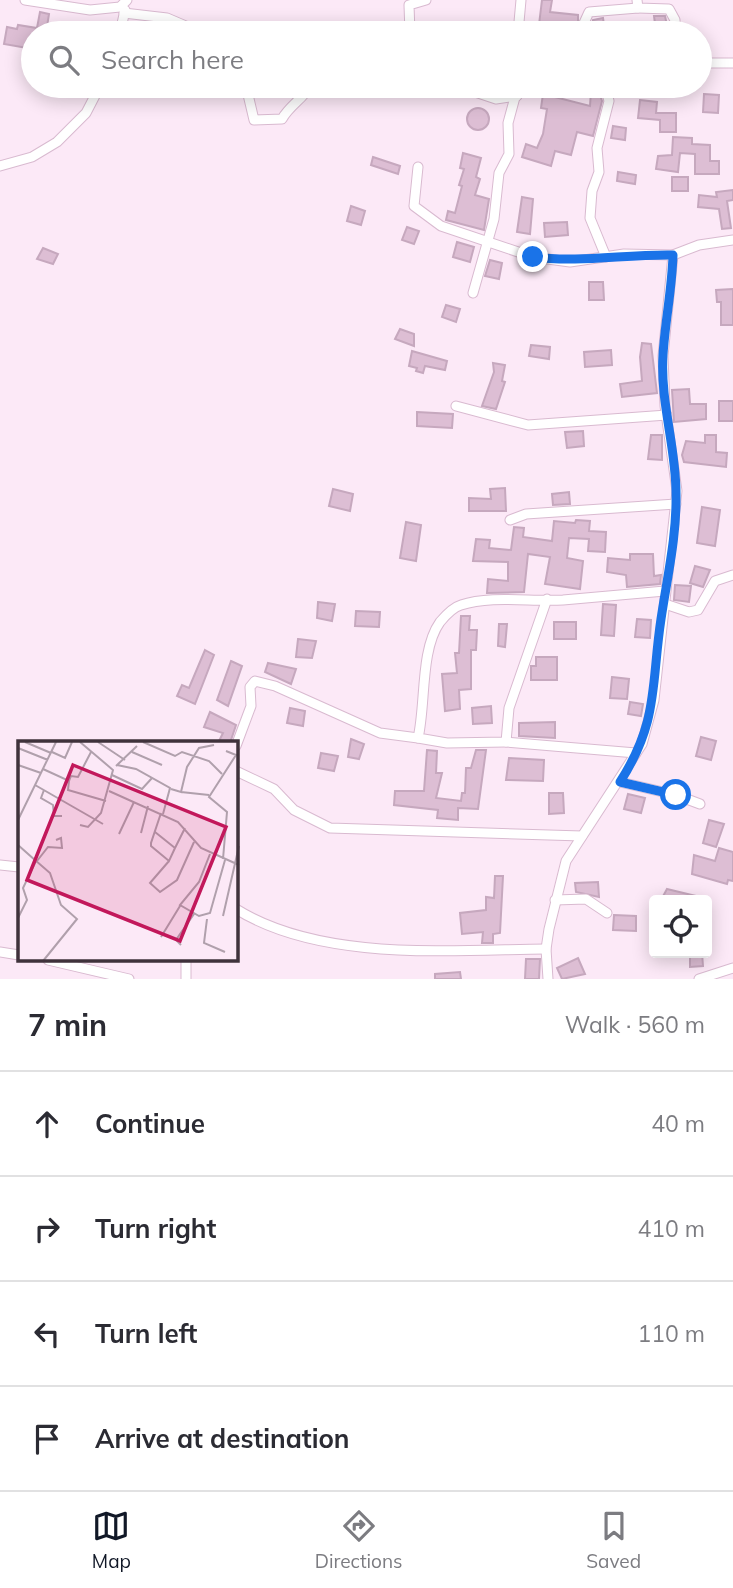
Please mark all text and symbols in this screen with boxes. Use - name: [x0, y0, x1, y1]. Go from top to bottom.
- search box: [21, 21, 712, 98]
- icon: search: [45, 41, 83, 79]
- text: Search here: [101, 43, 244, 76]
- route end: [517, 241, 548, 272]
- inset map: [18, 741, 238, 962]
- route start: [660, 779, 691, 810]
- map controls: [649, 895, 712, 958]
- button: locate: [649, 895, 712, 958]
- text: 7 min: [28, 1006, 107, 1044]
- text: Walk · 560 m: [565, 1010, 705, 1039]
- icon: ahead: [28, 1105, 66, 1143]
- text: Continue: [95, 1107, 205, 1140]
- text: 40 m: [651, 1109, 705, 1138]
- icon: right: [28, 1210, 66, 1248]
- text: Turn right: [95, 1212, 216, 1245]
- text: 410 m: [637, 1214, 705, 1243]
- icon: left: [28, 1315, 66, 1353]
- text: Turn left: [95, 1317, 197, 1350]
- text: 110 m: [637, 1319, 705, 1348]
- icon: arrive: [28, 1420, 66, 1458]
- text: Arrive at destination: [95, 1422, 350, 1455]
- tab: Map: [92, 1507, 131, 1573]
- tab: Directions: [315, 1507, 403, 1573]
- tab: Saved: [586, 1507, 641, 1573]

